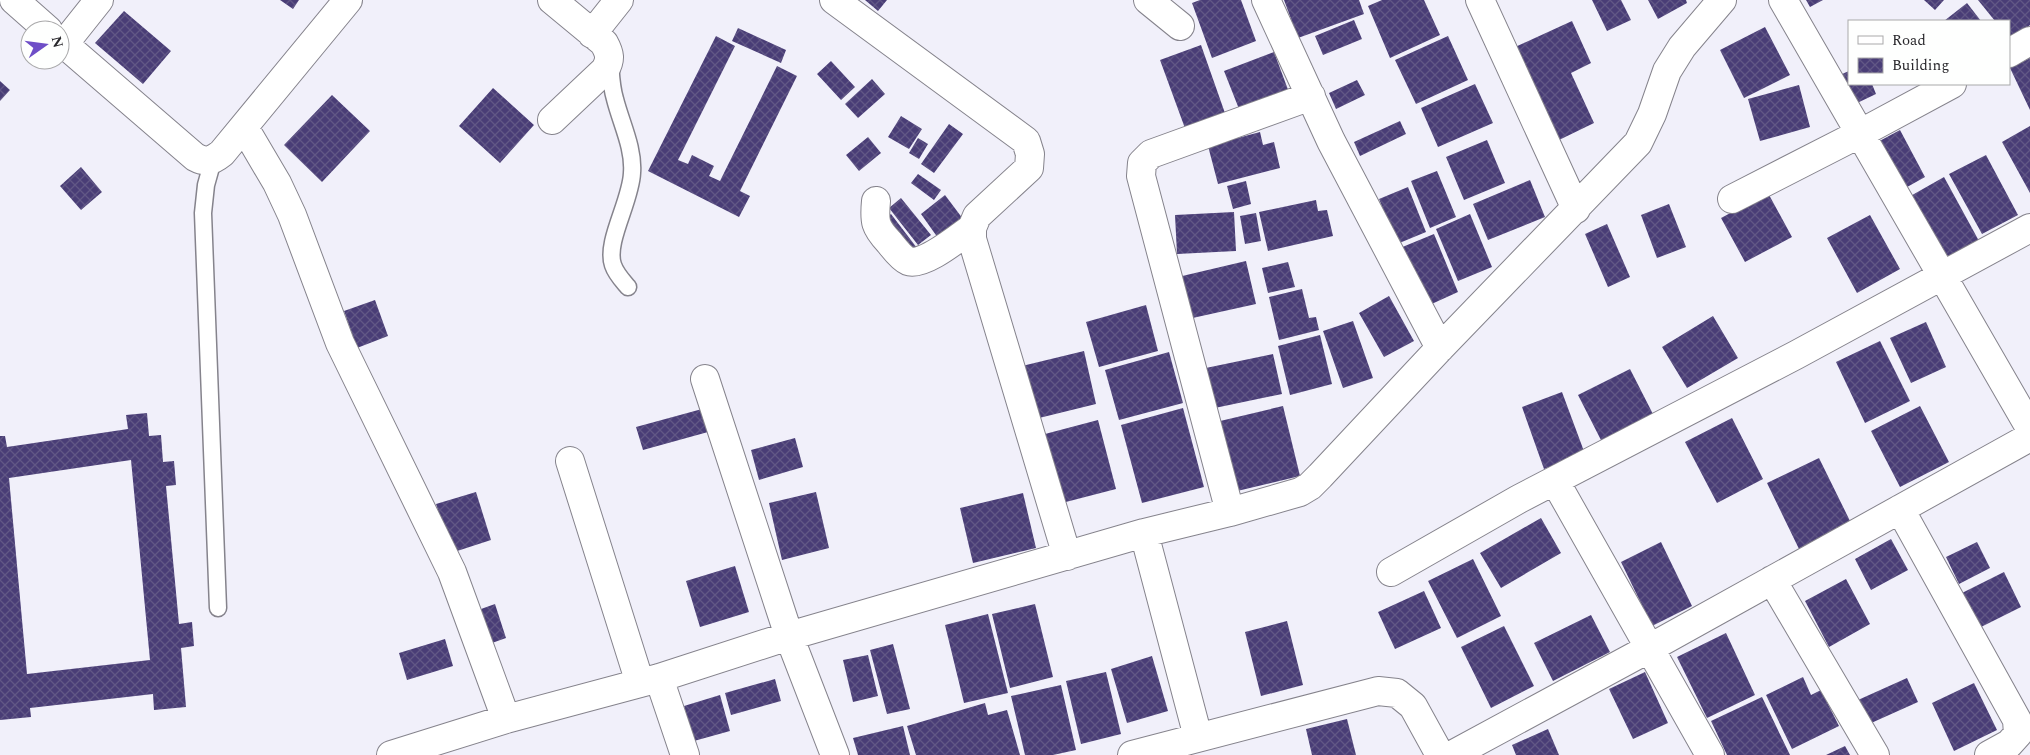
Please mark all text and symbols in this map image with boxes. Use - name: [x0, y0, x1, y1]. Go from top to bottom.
- north arrow: [20, 20, 70, 70]
- legend: [1848, 20, 2010, 85]
- text: Road: [1892, 29, 1926, 52]
- text: N: [46, 34, 69, 50]
- text: Building: [1892, 54, 1949, 77]

